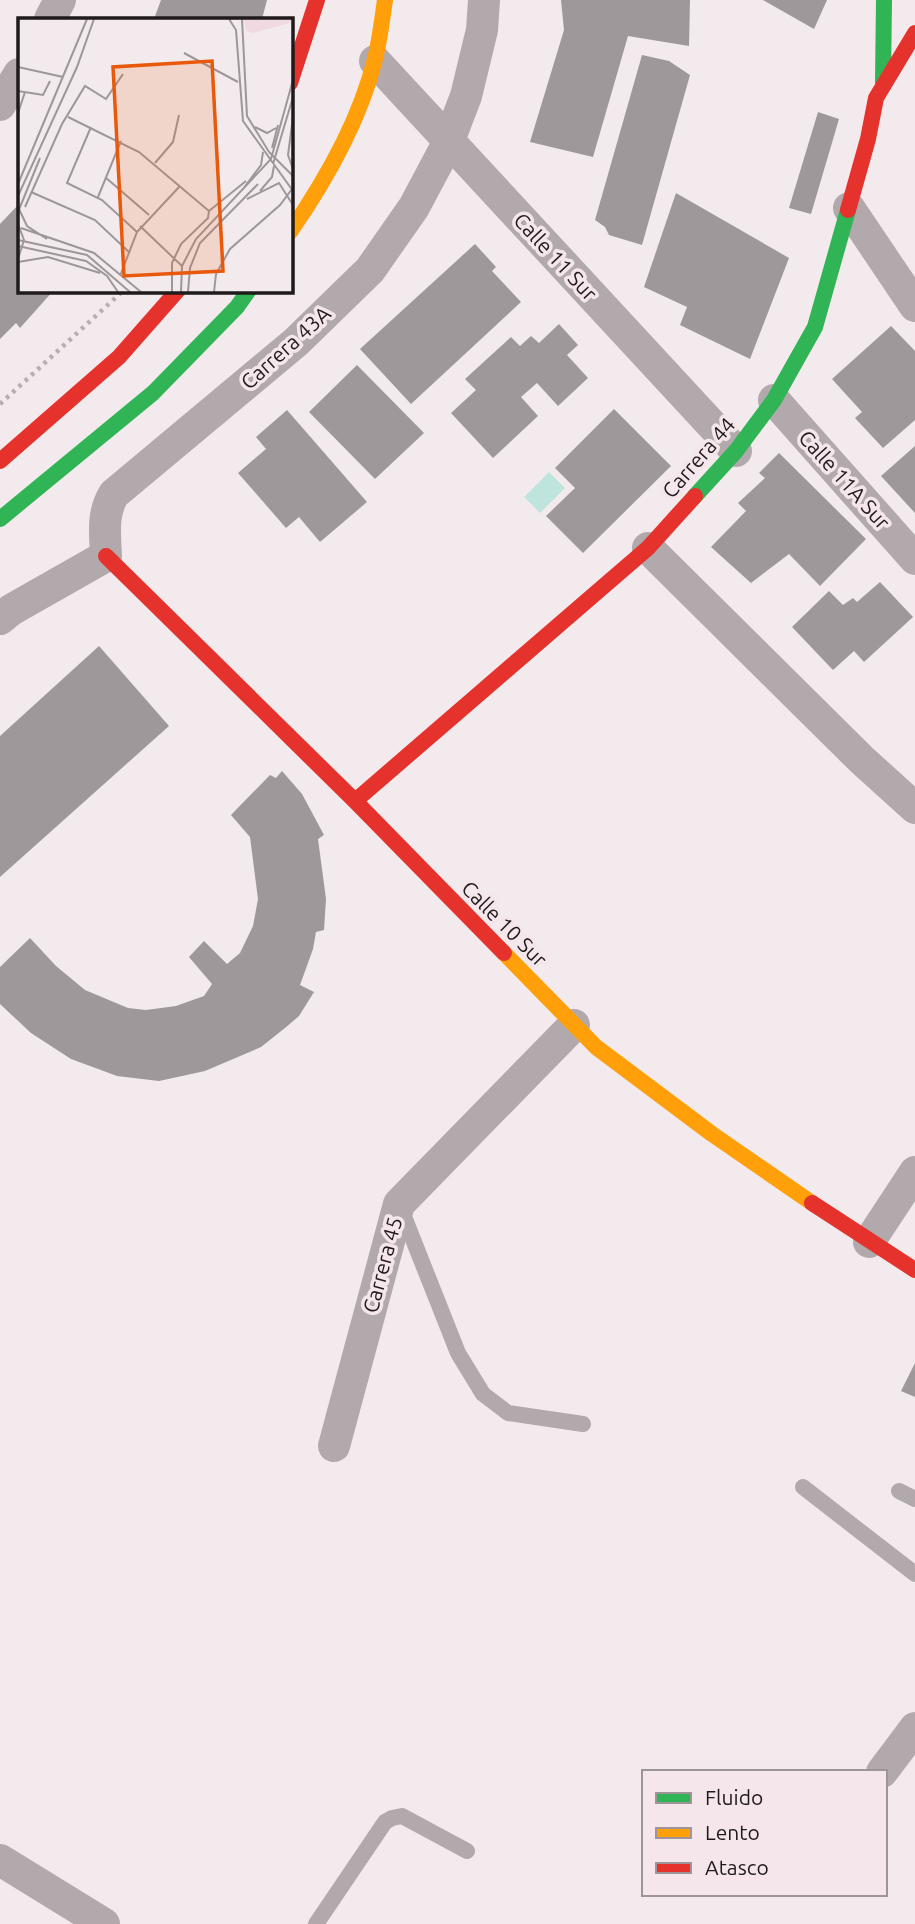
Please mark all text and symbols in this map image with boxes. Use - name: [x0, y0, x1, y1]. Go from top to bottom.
- inset map: [18, 18, 292, 292]
- street label: Calle 11 Sur: [509, 208, 602, 305]
- street label: Carrera 43A: [236, 301, 335, 394]
- street label: Carrera 44: [657, 412, 740, 502]
- street label: Calle 11A Sur: [794, 425, 895, 534]
- street label: Calle 10 Sur: [457, 876, 552, 971]
- street label: Carrera 45: [358, 1214, 406, 1315]
- legend: [642, 1770, 887, 1896]
- text: Fluido: [705, 1785, 763, 1809]
- text: Lento: [705, 1820, 760, 1844]
- text: Atasco: [705, 1855, 769, 1879]

